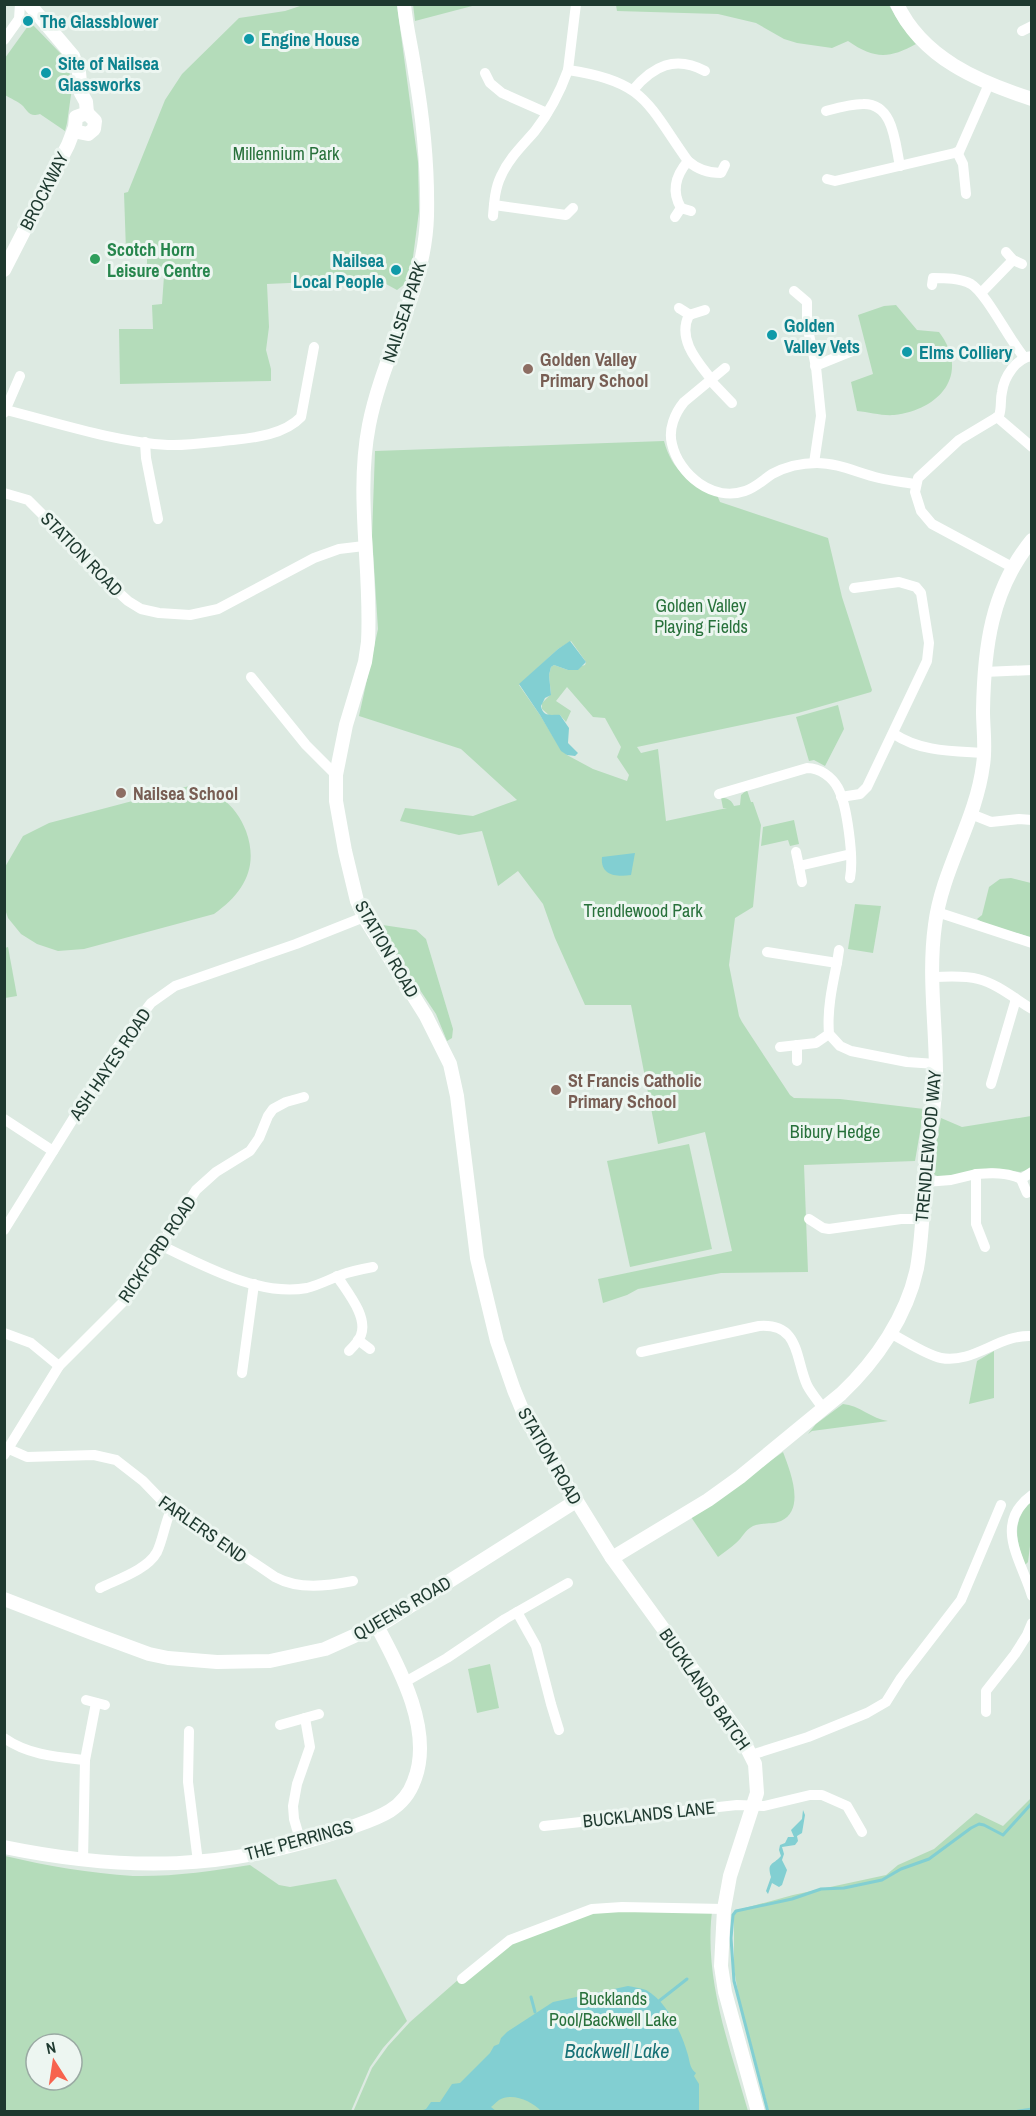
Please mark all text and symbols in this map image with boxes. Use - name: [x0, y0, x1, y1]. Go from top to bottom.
- place label: The Glassblower: [40, 9, 158, 34]
- marker: The Glassblower: [21, 14, 35, 28]
- place label: Engine House: [261, 27, 359, 52]
- marker: Engine House: [242, 32, 256, 46]
- place label: Site of Nailsea Glassworks: [58, 51, 160, 97]
- marker: Site of Nailsea Glassworks: [39, 66, 53, 80]
- park label: Millennium Park: [233, 141, 340, 166]
- street label: BROCKWAY: [14, 148, 74, 234]
- place label: Scotch Horn Leisure Centre: [107, 237, 210, 283]
- place label: Nailsea Local People: [293, 248, 385, 294]
- marker: Scotch Horn Leisure Centre: [88, 252, 102, 266]
- street label: NAILSEA PARK: [376, 258, 432, 366]
- marker: Nailsea Local People: [389, 263, 403, 277]
- place label: Golden Valley Vets: [784, 313, 860, 359]
- marker: Golden Valley Vets: [765, 328, 779, 342]
- place label: Elms Colliery: [919, 340, 1013, 365]
- marker: Elms Colliery: [900, 345, 914, 359]
- place label: Golden Valley Primary School: [540, 347, 648, 393]
- marker: Golden Valley Primary School: [521, 362, 535, 376]
- street label: STATION ROAD: [35, 506, 129, 602]
- park label: Golden Valley Playing Fields: [654, 593, 748, 639]
- place label: Nailsea School: [133, 781, 238, 806]
- marker: Nailsea School: [114, 786, 128, 800]
- street label: STATION ROAD: [349, 896, 425, 1002]
- park label: Trendlewood Park: [583, 898, 703, 923]
- street label: ASH HAYES ROAD: [63, 1003, 157, 1126]
- place label: St Francis Catholic Primary School: [568, 1068, 702, 1114]
- street label: TRENDLEWOOD WAY: [909, 1069, 947, 1223]
- marker: St Francis Catholic Primary School: [549, 1083, 563, 1097]
- park label: Bibury Hedge: [790, 1119, 880, 1144]
- street label: RICKFORD ROAD: [112, 1191, 202, 1307]
- street label: STATION ROAD: [512, 1403, 588, 1509]
- street label: FARLERS END: [154, 1489, 252, 1569]
- street label: QUEENS ROAD: [349, 1570, 455, 1646]
- street label: BUCKLANDS BATCH: [654, 1623, 756, 1755]
- street label: BUCKLANDS LANE: [582, 1795, 716, 1833]
- street label: THE PERRINGS: [242, 1814, 356, 1866]
- park label: Bucklands Pool/Backwell Lake: [549, 1986, 677, 2032]
- north arrow: [24, 2032, 84, 2092]
- text: N: [44, 2036, 58, 2059]
- water label: Backwell Lake: [565, 2037, 669, 2064]

